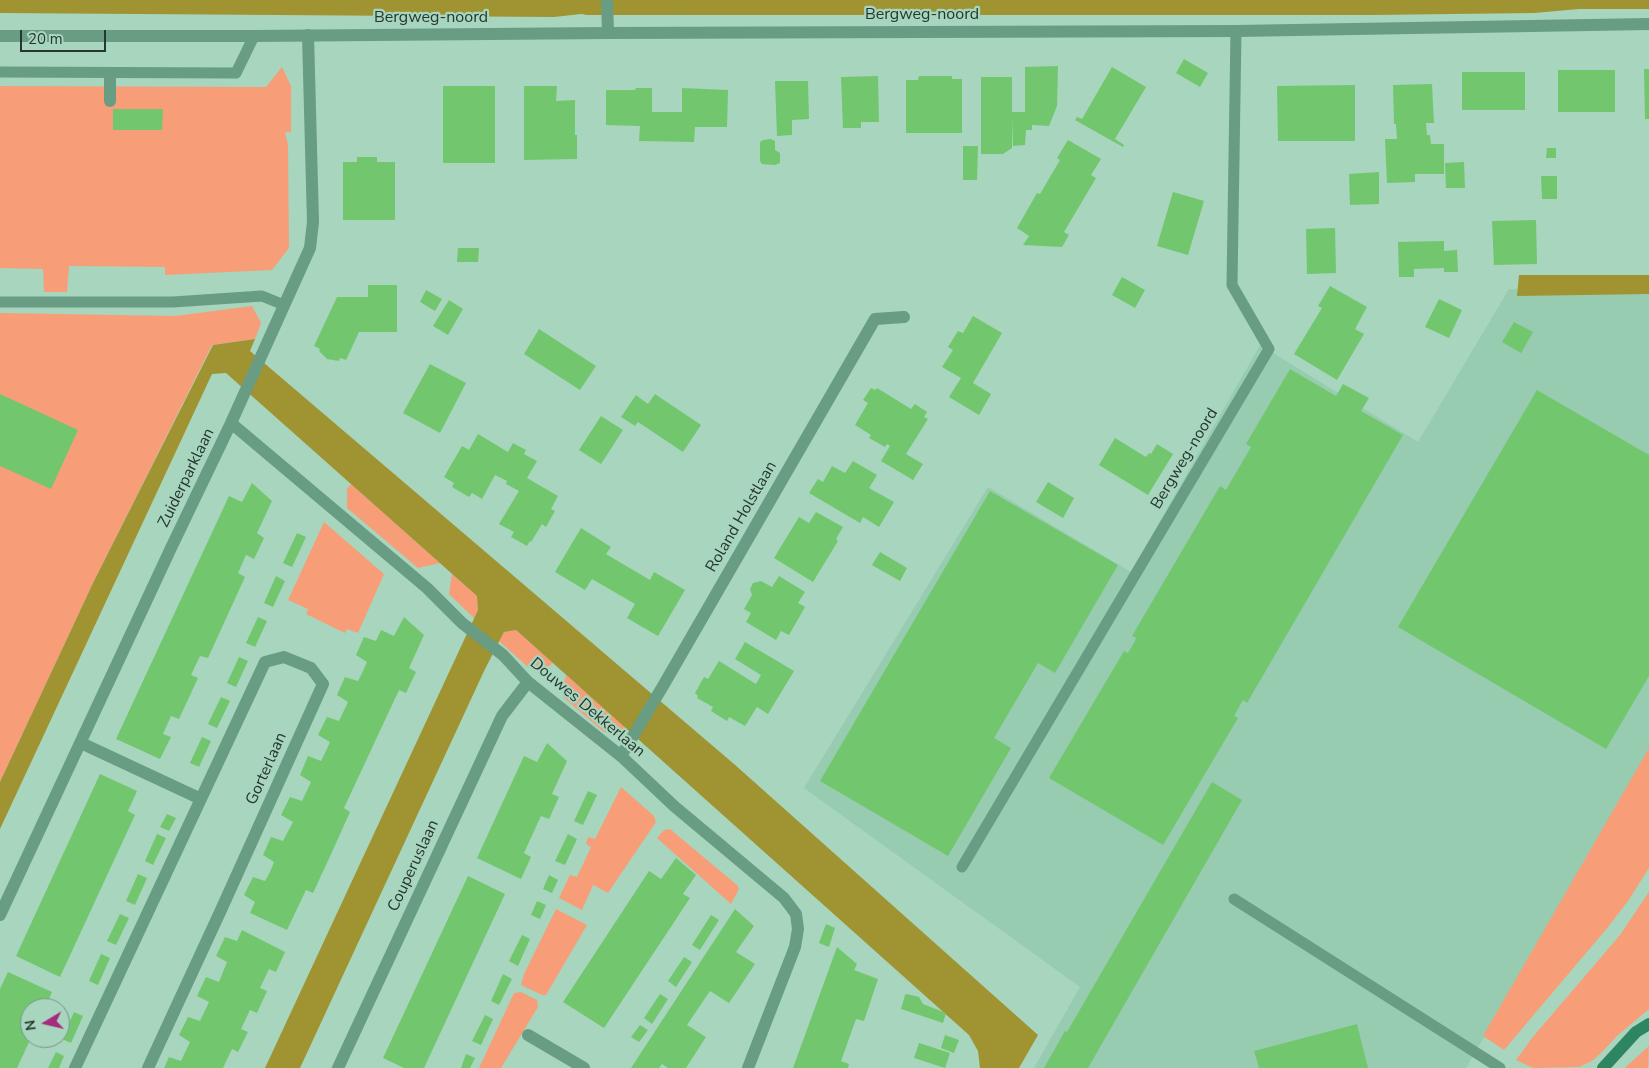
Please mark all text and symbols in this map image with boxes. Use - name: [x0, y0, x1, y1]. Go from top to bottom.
- street label: Bergweg-noord: [865, 5, 979, 25]
- street label: Bergweg-noord: [374, 8, 488, 28]
- scale bar: [22, 20, 109, 52]
- text: 20 m: [28, 29, 63, 49]
- street label: Bergweg-noord: [1147, 405, 1223, 513]
- street label: Zuiderparklaan: [155, 425, 219, 531]
- street label: Roland Holstlaan: [702, 458, 782, 576]
- street label: Douwes Dekkerlaan: [525, 654, 649, 762]
- street label: Gorterlaan: [243, 730, 291, 808]
- street label: Couperuslaan: [384, 817, 444, 915]
- north arrow: [20, 998, 70, 1048]
- text: N: [20, 1019, 41, 1032]

